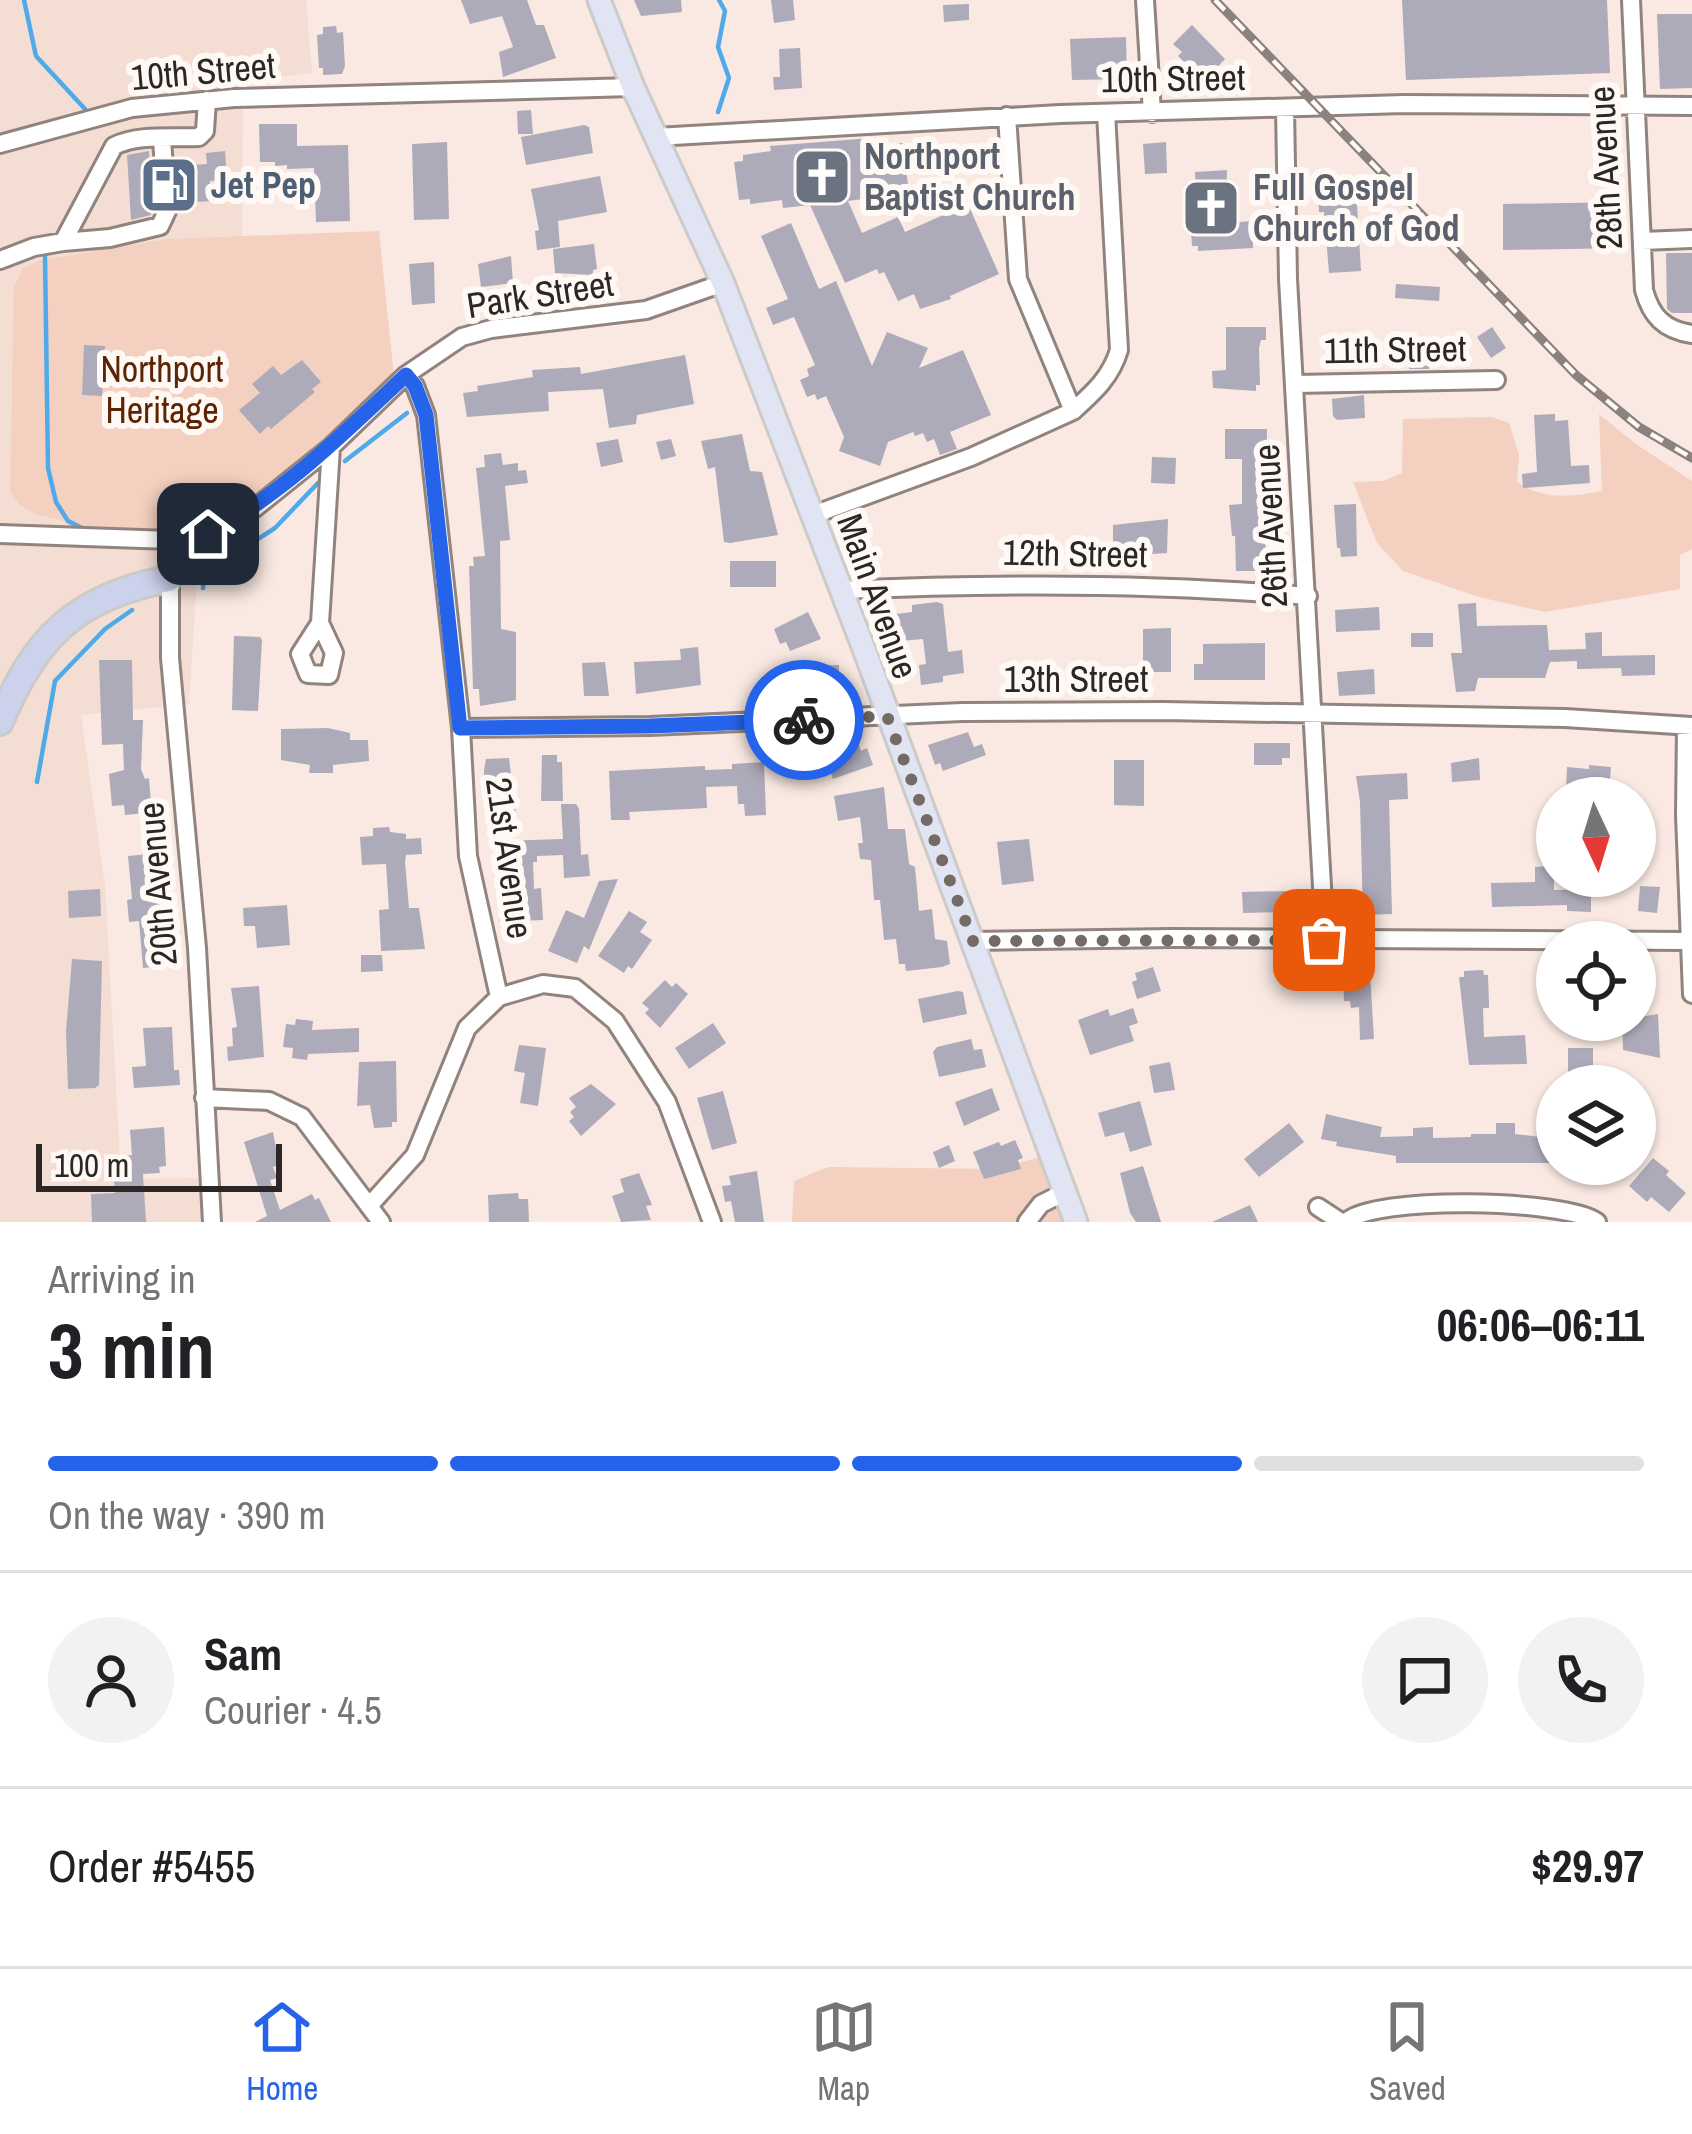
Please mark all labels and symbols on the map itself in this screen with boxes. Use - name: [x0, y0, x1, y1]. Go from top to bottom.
- street label: 10th Street: [129, 41, 277, 101]
- street label: 10th Street: [1100, 53, 1246, 103]
- street label: 28th Avenue: [1577, 85, 1633, 251]
- place label: Northport Baptist Church: [864, 132, 1076, 221]
- church icon: Northport Baptist Church: [791, 146, 853, 208]
- fuel station icon: Jet Pep: [138, 154, 200, 216]
- place label: Jet Pep: [211, 161, 316, 209]
- place label: Full Gospel Church of God: [1253, 163, 1460, 252]
- church icon: Full Gospel Church of God: [1180, 177, 1242, 239]
- street label: Park Street: [463, 259, 617, 329]
- street label: 11th Street: [1323, 324, 1467, 374]
- park label: Northport Heritage: [100, 345, 224, 434]
- street label: 26th Avenue: [1242, 443, 1298, 609]
- pin: [157, 483, 259, 585]
- street label: Main Avenue: [826, 507, 930, 685]
- street label: 12th Street: [1002, 528, 1148, 578]
- street label: 13th Street: [1004, 655, 1148, 703]
- courier: [744, 660, 864, 780]
- street label: 21st Avenue: [475, 774, 545, 942]
- north arrow: [1536, 777, 1656, 897]
- street label: 20th Avenue: [126, 800, 188, 968]
- pin: [1273, 889, 1375, 991]
- scale bar: [36, 1138, 282, 1191]

